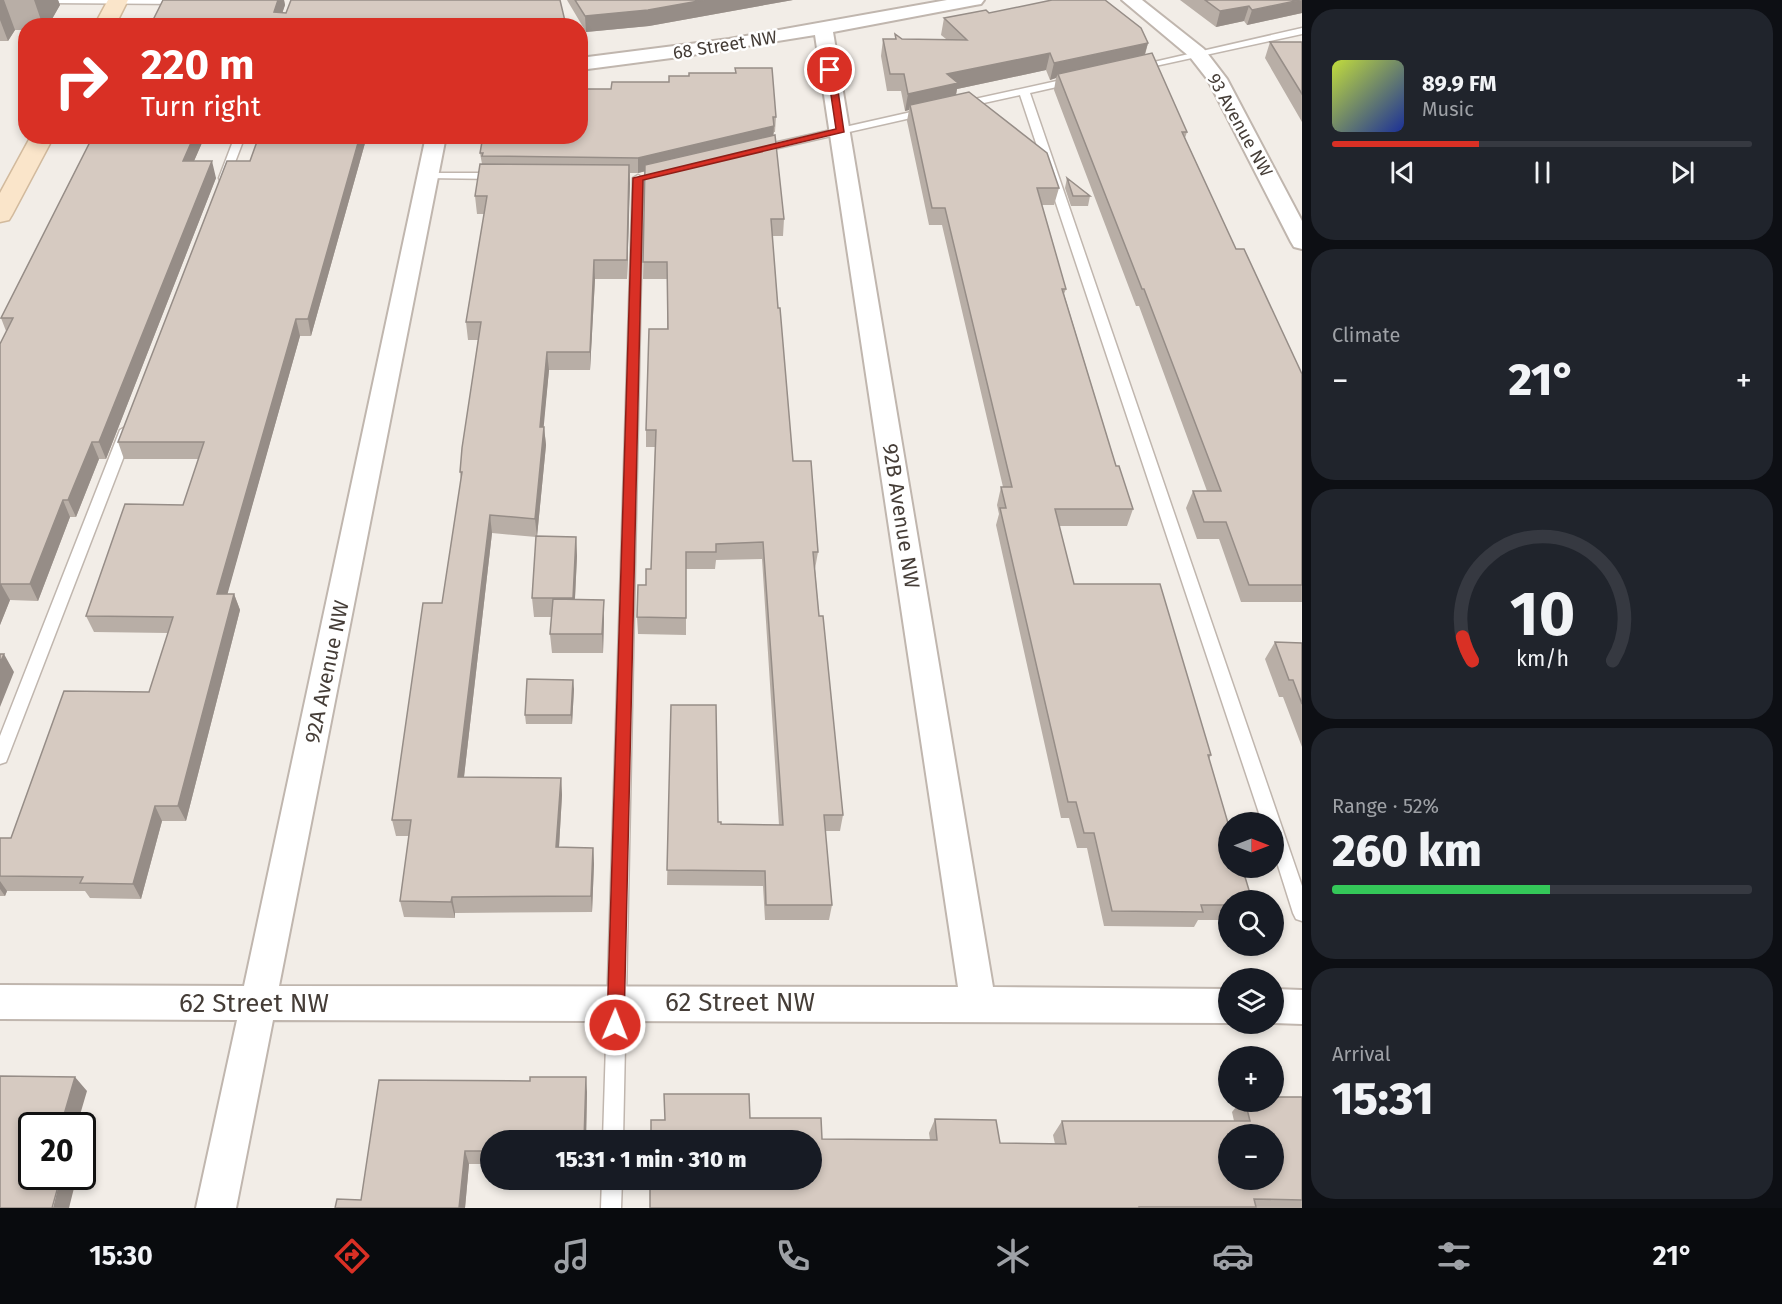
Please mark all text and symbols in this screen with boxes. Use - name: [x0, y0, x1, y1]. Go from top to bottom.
- street label: 68 Street NW: [671, 26, 779, 64]
- text: 220 m: [141, 40, 254, 90]
- icon: right: [42, 42, 120, 120]
- pin: [804, 44, 855, 95]
- icon: arrive: [813, 53, 846, 86]
- street label: 93 Avenue NW: [1203, 70, 1277, 181]
- text: 89.9 FM: [1422, 70, 1497, 97]
- text: Turn right: [141, 91, 261, 123]
- text: Music: [1422, 97, 1474, 121]
- icon: previous: [1386, 156, 1419, 189]
- icon: pause: [1526, 156, 1559, 189]
- icon: next: [1666, 156, 1699, 189]
- text: Climate: [1332, 323, 1400, 347]
- text: 21°: [1508, 353, 1576, 407]
- text: −: [1332, 361, 1349, 401]
- text: +: [1736, 361, 1752, 401]
- street label: 92B Avenue NW: [877, 442, 925, 590]
- text: 10: [1509, 577, 1575, 652]
- street label: 92A Avenue NW: [299, 598, 355, 746]
- text: km/h: [1515, 646, 1569, 672]
- text: Range · 52%: [1332, 794, 1439, 818]
- north arrow: [1218, 812, 1284, 878]
- map controls: [1218, 812, 1284, 1190]
- text: 260 km: [1332, 824, 1482, 878]
- button: search: [1218, 890, 1284, 956]
- button: layers: [1218, 968, 1284, 1034]
- street label: 62 Street NW: [665, 987, 815, 1018]
- street label: 62 Street NW: [179, 988, 329, 1019]
- position arrow: [583, 993, 647, 1057]
- text: Arrival: [1332, 1042, 1391, 1066]
- button: +: [1218, 1046, 1284, 1112]
- text: 15:31: [1332, 1072, 1433, 1126]
- speed limit sign: 20: [18, 1112, 96, 1190]
- button: −: [1218, 1124, 1284, 1190]
- text: 15:31 · 1 min · 310 m: [555, 1146, 747, 1173]
- icon: directions: [331, 1235, 373, 1277]
- icon: music: [551, 1235, 593, 1277]
- icon: phone: [772, 1235, 814, 1277]
- icon: climate: [992, 1235, 1034, 1277]
- icon: car: [1212, 1235, 1254, 1277]
- icon: filters: [1433, 1235, 1475, 1277]
- text: 15:30: [89, 1240, 153, 1272]
- text: 21°: [1653, 1240, 1693, 1272]

